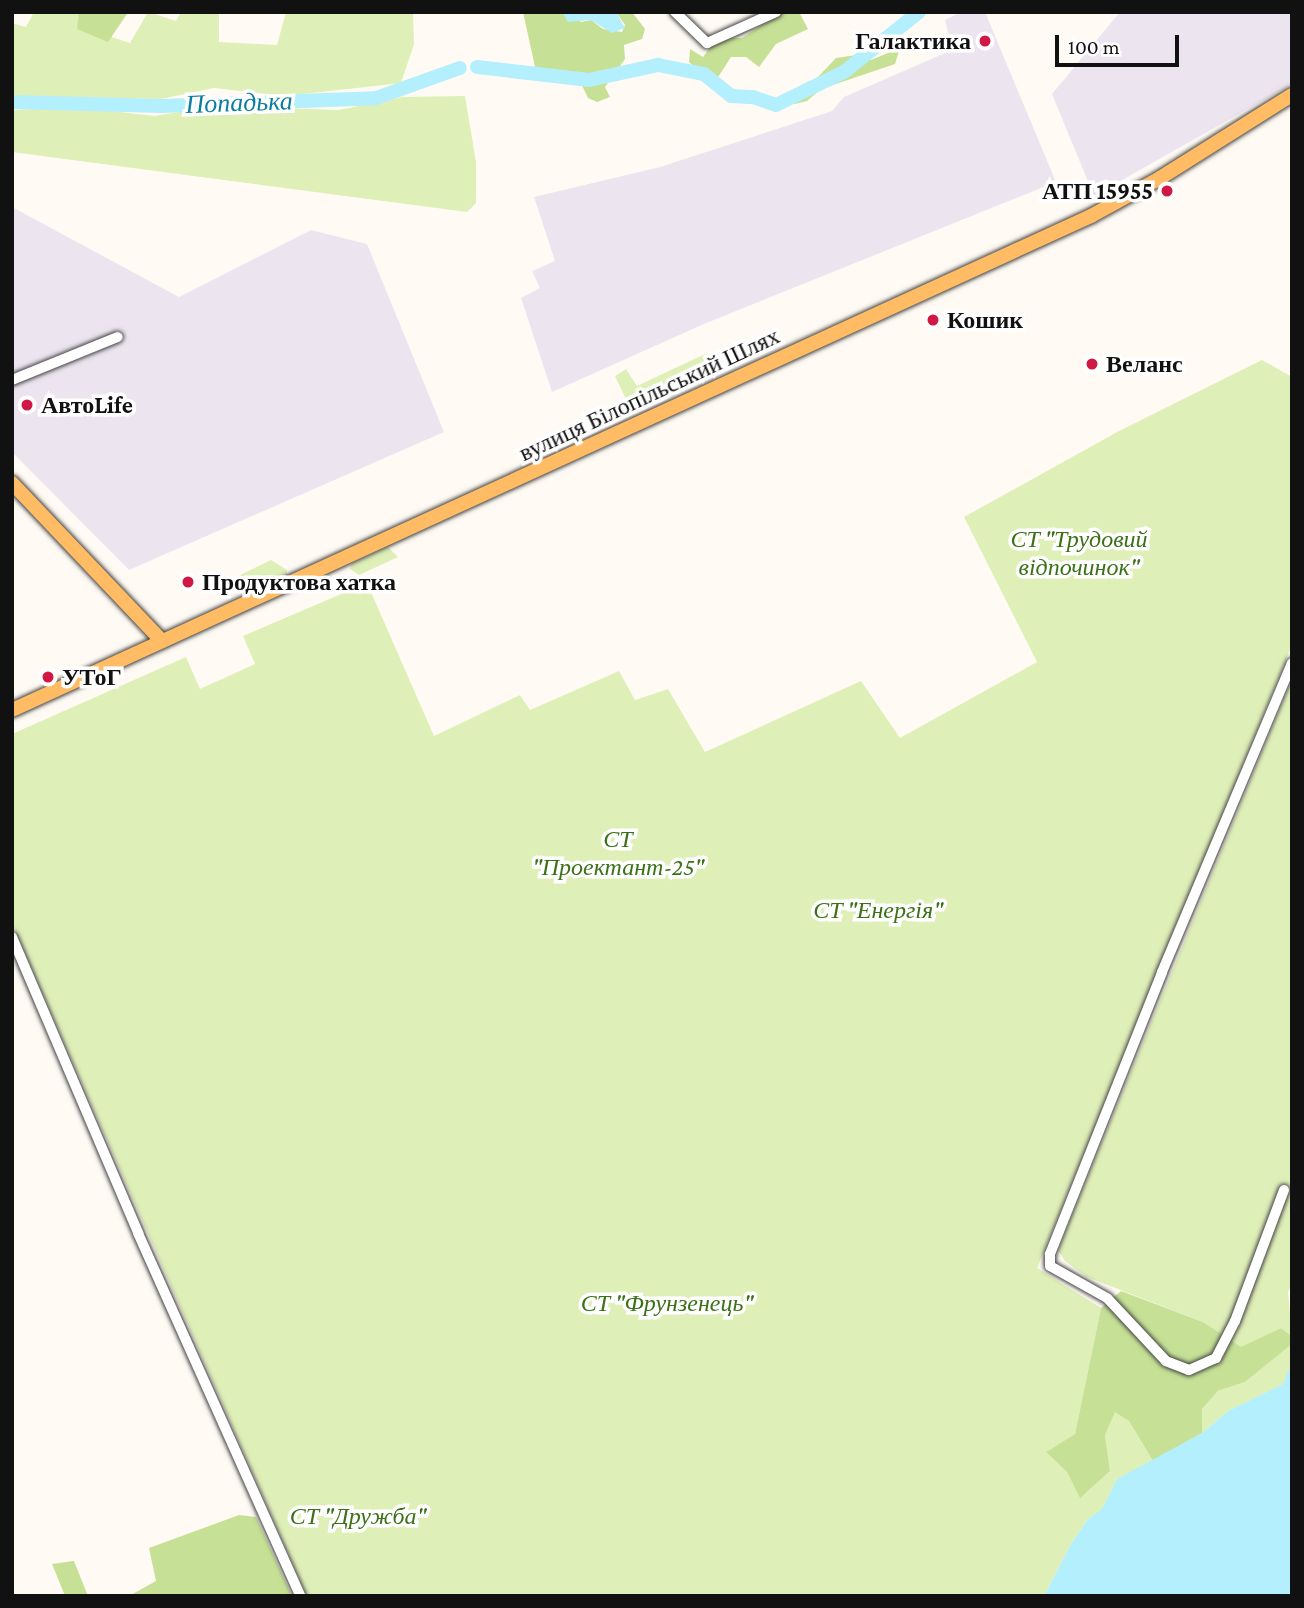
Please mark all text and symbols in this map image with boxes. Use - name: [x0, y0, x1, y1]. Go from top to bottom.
- scale bar: [1059, 21, 1183, 65]
- place label: Галактика: [855, 27, 971, 55]
- marker: Галактика: [977, 33, 993, 49]
- text: 100 m: [1068, 35, 1120, 59]
- water label: Попадька: [185, 86, 293, 120]
- place label: АТП 15955: [1042, 177, 1153, 205]
- marker: АТП 15955: [1159, 183, 1175, 199]
- place label: Кошик: [947, 306, 1023, 334]
- marker: Кошик: [925, 312, 941, 328]
- street label: вулиця Білопільський Шлях: [514, 321, 784, 467]
- place label: Веланс: [1106, 350, 1183, 378]
- marker: Веланс: [1084, 356, 1100, 372]
- place label: АвтоLife: [41, 391, 133, 419]
- marker: АвтоLife: [19, 397, 35, 413]
- park label: СТ "Трудовий відпочинок": [1010, 525, 1148, 581]
- place label: Продуктова хатка: [202, 568, 396, 596]
- marker: Продуктова хатка: [180, 574, 196, 590]
- place label: УТоГ: [62, 663, 122, 691]
- marker: УТоГ: [40, 669, 56, 685]
- park label: СТ "Проектант-25": [532, 825, 704, 881]
- park label: СТ "Енергія": [813, 896, 943, 924]
- park label: СТ "Фрунзенець": [581, 1289, 753, 1317]
- park label: СТ "Дружба": [290, 1502, 426, 1530]

